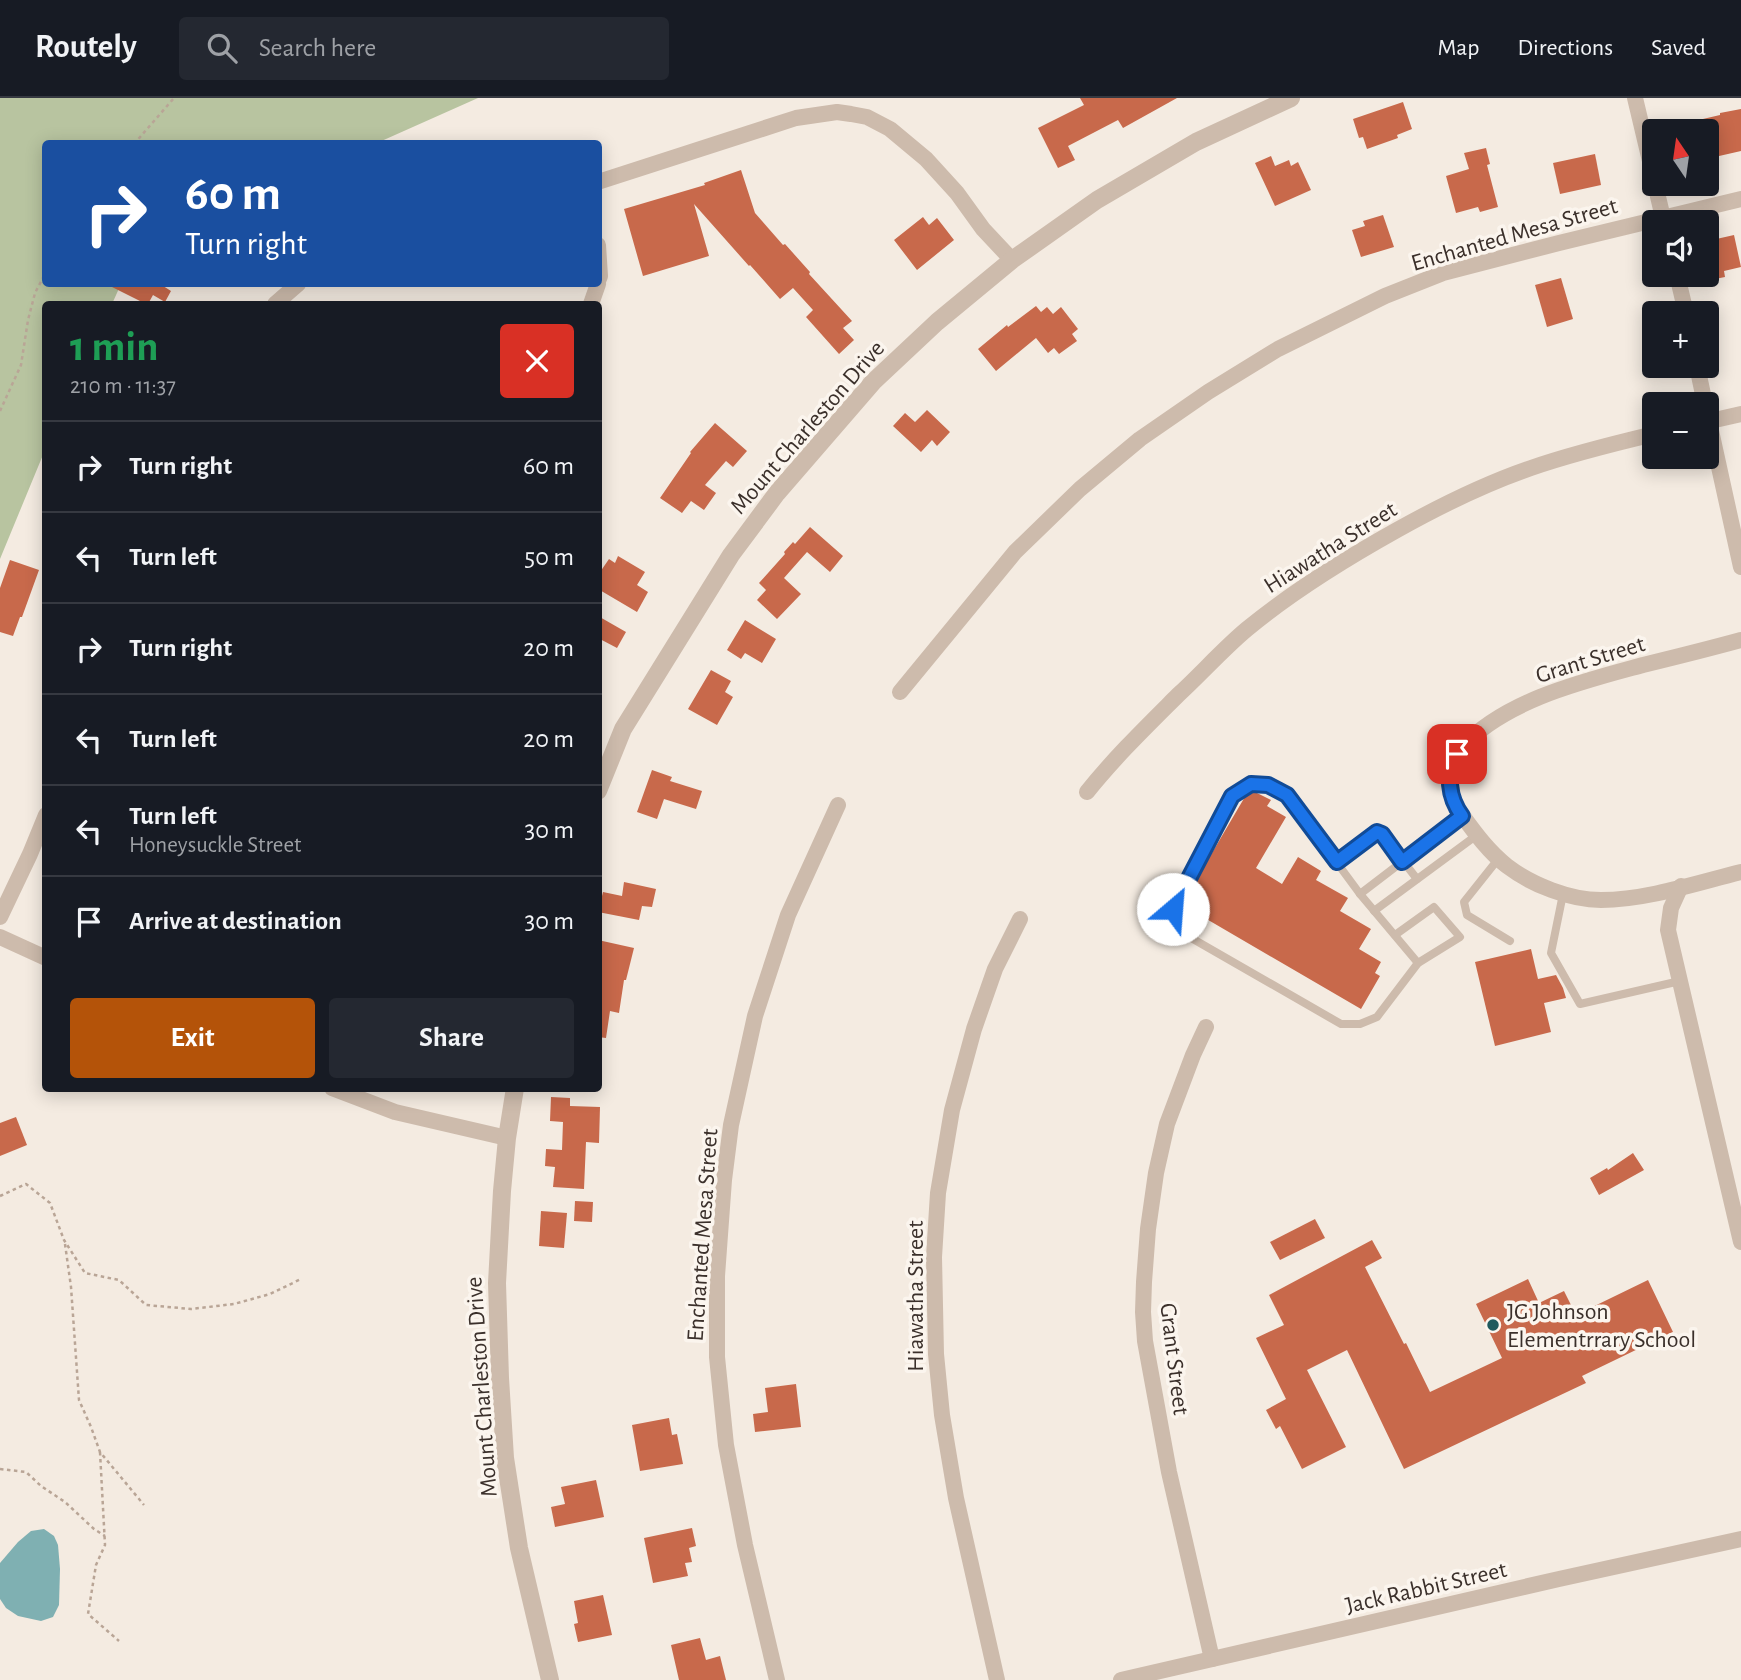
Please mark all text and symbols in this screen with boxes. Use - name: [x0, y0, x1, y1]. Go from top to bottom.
- search box: [179, 17, 669, 80]
- icon: search: [203, 29, 241, 67]
- text: Routely: [35, 31, 137, 64]
- text: Search here: [259, 35, 376, 61]
- text: Map: [1437, 36, 1479, 60]
- text: Directions: [1517, 36, 1613, 60]
- text: Saved: [1651, 36, 1706, 60]
- north arrow: [1642, 119, 1718, 196]
- map controls: [1642, 119, 1719, 469]
- icon: right: [70, 168, 161, 259]
- text: 60 m: [185, 170, 281, 219]
- street label: Enchanted Mesa Street: [1408, 194, 1620, 276]
- button: sound: [1642, 210, 1719, 287]
- text: Turn right: [185, 228, 307, 260]
- button: +: [1642, 301, 1719, 378]
- button: close: [500, 324, 574, 398]
- text: 1 min: [70, 326, 159, 368]
- street label: Mount Charleston Drive: [726, 336, 889, 519]
- text: 210 m · 11:37: [70, 375, 176, 398]
- button: −: [1642, 392, 1719, 469]
- icon: right: [70, 448, 108, 486]
- text: Turn right: [129, 453, 232, 479]
- text: 60 m: [523, 453, 574, 479]
- street label: Hiawatha Street: [1260, 497, 1401, 598]
- icon: left: [70, 539, 108, 577]
- text: Turn left: [129, 544, 217, 570]
- text: 50 m: [524, 544, 574, 570]
- icon: right: [70, 630, 108, 668]
- street label: Grant Street: [1533, 632, 1648, 688]
- text: Turn right: [129, 635, 232, 661]
- text: 20 m: [523, 635, 574, 661]
- icon: left: [70, 721, 108, 759]
- pin: [1427, 724, 1487, 784]
- text: Turn left: [129, 726, 217, 752]
- text: 20 m: [523, 726, 574, 752]
- icon: arrive: [1438, 735, 1476, 773]
- text: Turn left: [129, 803, 217, 829]
- icon: left: [70, 812, 108, 850]
- text: 30 m: [524, 817, 574, 843]
- text: Honeysuckle Street: [129, 834, 301, 857]
- position arrow: [1136, 872, 1210, 946]
- icon: arrive: [70, 903, 108, 941]
- text: Arrive at destination: [129, 908, 342, 934]
- text: 30 m: [524, 908, 574, 934]
- button: Exit: [70, 998, 315, 1078]
- button: Share: [329, 998, 574, 1078]
- street label: Enchanted Mesa Street: [684, 1127, 722, 1342]
- street label: Hiawatha Street: [904, 1220, 928, 1372]
- street label: Mount Charleston Drive: [462, 1276, 502, 1498]
- place label: JG Johnson Elementrrary School: [1507, 1300, 1696, 1352]
- street label: Grant Street: [1155, 1302, 1193, 1417]
- marker: JG Johnson Elementrrary School: [1485, 1317, 1501, 1333]
- street label: Jack Rabbit Street: [1343, 1558, 1509, 1618]

